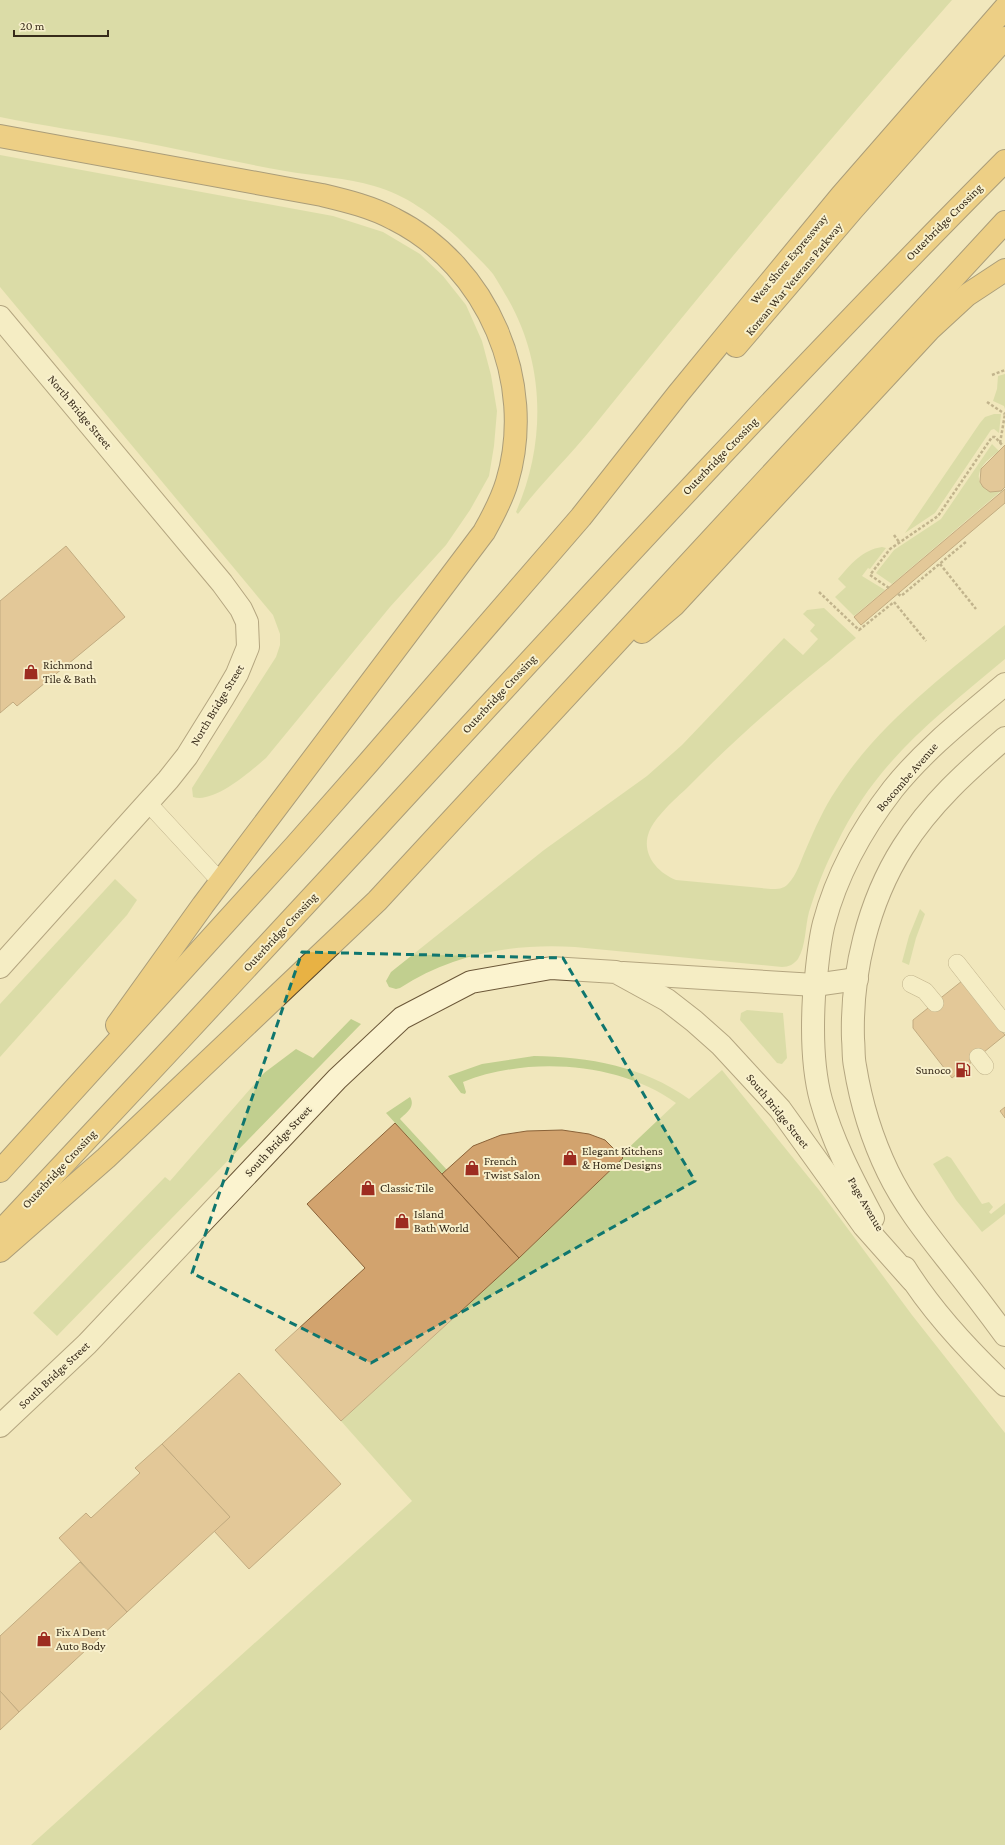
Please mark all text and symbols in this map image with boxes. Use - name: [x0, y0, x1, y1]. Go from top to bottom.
- scale bar: [14, 12, 108, 38]
- text: 20 m: [20, 19, 45, 33]
- street label: Outerbridge Crossing: [903, 181, 985, 263]
- street label: West Shore Expressway: [747, 211, 831, 307]
- street label: Korean War Veterans Parkway: [743, 219, 846, 338]
- street label: North Bridge Street: [45, 372, 116, 453]
- street label: Outerbridge Crossing: [679, 414, 761, 498]
- street label: Outerbridge Crossing: [459, 652, 539, 736]
- place label: Richmond Tile & Bath: [43, 658, 97, 686]
- street label: North Bridge Street: [187, 661, 247, 748]
- shop icon: Richmond Tile & Bath: [22, 663, 40, 681]
- street label: Boscombe Avenue: [873, 740, 941, 814]
- street label: Outerbridge Crossing: [240, 890, 320, 974]
- fuel station icon: Sunoco: [954, 1061, 972, 1079]
- place label: Sunoco: [916, 1063, 951, 1077]
- street label: South Bridge Street: [744, 1071, 813, 1152]
- street label: South Bridge Street: [241, 1102, 315, 1180]
- street label: Outerbridge Crossing: [19, 1127, 99, 1211]
- place label: Elegant Kitchens & Home Designs: [582, 1144, 663, 1172]
- shop icon: Elegant Kitchens & Home Designs: [561, 1149, 579, 1167]
- place label: French Twist Salon: [484, 1154, 541, 1182]
- shop icon: French Twist Salon: [463, 1159, 481, 1177]
- street label: Page Avenue: [845, 1175, 887, 1233]
- shop icon: Classic Tile: [359, 1179, 377, 1197]
- place label: Classic Tile: [380, 1181, 434, 1195]
- place label: Island Bath World: [414, 1207, 470, 1235]
- shop icon: Island Bath World: [393, 1212, 411, 1230]
- street label: South Bridge Street: [15, 1338, 93, 1412]
- place label: Fix A Dent Auto Body: [56, 1625, 107, 1653]
- shop icon: Fix A Dent Auto Body: [35, 1630, 53, 1648]

